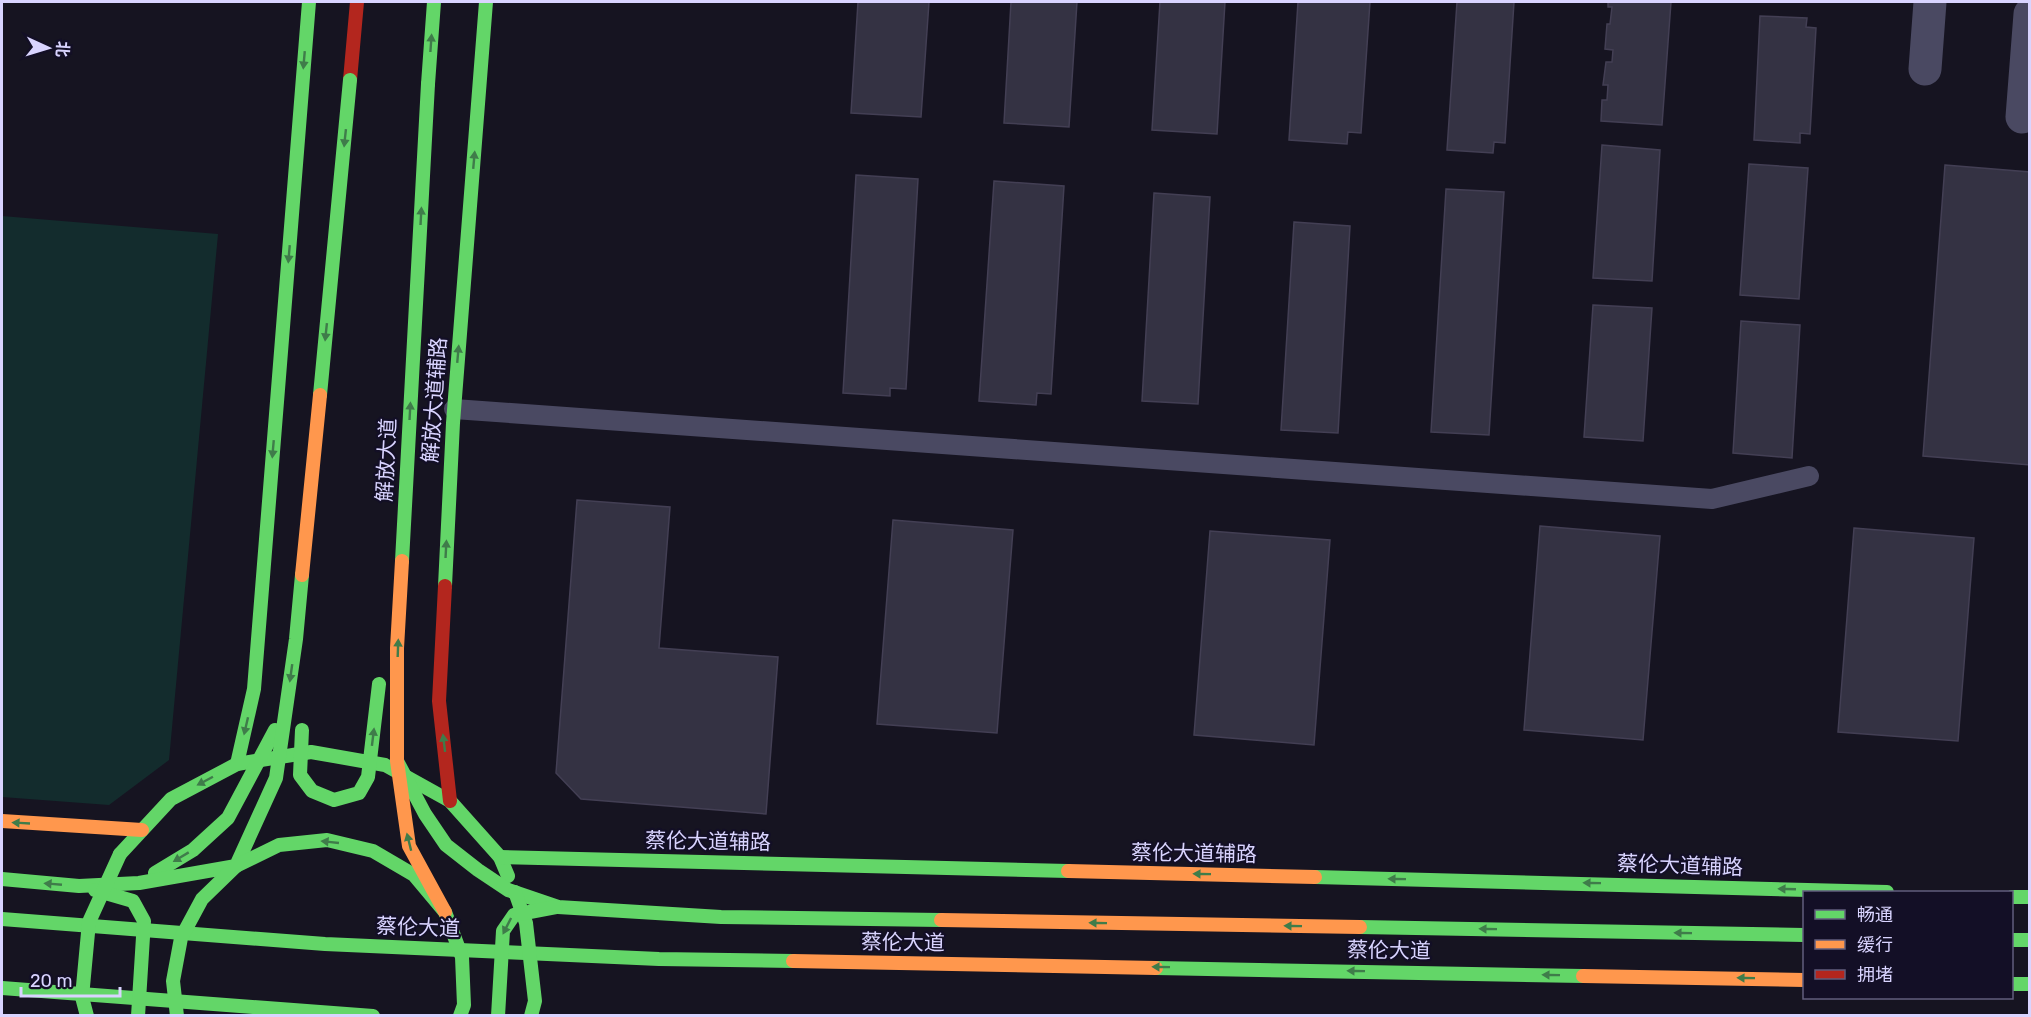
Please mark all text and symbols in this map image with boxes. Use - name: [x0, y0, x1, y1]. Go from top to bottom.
- north arrow: [18, 18, 78, 78]
- one-way arrow: [426, 33, 436, 52]
- text: 北: [52, 40, 73, 58]
- one-way arrow: [299, 50, 309, 69]
- one-way arrow: [340, 129, 350, 148]
- one-way arrow: [469, 150, 478, 169]
- one-way arrow: [416, 207, 425, 226]
- one-way arrow: [284, 245, 293, 264]
- one-way arrow: [321, 323, 331, 342]
- street label: 解放大道辅路: [417, 336, 451, 464]
- one-way arrow: [453, 345, 463, 364]
- one-way arrow: [405, 401, 415, 420]
- street label: 解放大道: [371, 417, 401, 503]
- one-way arrow: [268, 439, 278, 458]
- one-way arrow: [442, 539, 451, 558]
- one-way arrow: [393, 638, 402, 657]
- one-way arrow: [287, 663, 296, 682]
- one-way arrow: [240, 717, 250, 735]
- one-way arrow: [368, 727, 378, 746]
- one-way arrow: [439, 734, 448, 753]
- one-way arrow: [196, 776, 213, 786]
- one-way arrow: [12, 818, 31, 827]
- street label: 蔡伦大道辅路: [645, 827, 771, 855]
- one-way arrow: [404, 832, 414, 851]
- one-way arrow: [320, 837, 339, 847]
- street label: 蔡伦大道辅路: [1131, 839, 1257, 867]
- street label: 蔡伦大道辅路: [1617, 850, 1743, 880]
- one-way arrow: [173, 852, 189, 863]
- one-way arrow: [1192, 869, 1211, 879]
- one-way arrow: [1387, 874, 1406, 883]
- one-way arrow: [44, 879, 63, 888]
- one-way arrow: [1582, 879, 1601, 888]
- one-way arrow: [1777, 884, 1796, 894]
- legend: [1803, 891, 2013, 999]
- text: 畅通: [1857, 904, 1893, 926]
- street label: 蔡伦大道: [376, 913, 460, 941]
- one-way arrow: [502, 918, 512, 935]
- one-way arrow: [1089, 918, 1108, 928]
- one-way arrow: [1284, 921, 1303, 930]
- one-way arrow: [1479, 924, 1498, 933]
- one-way arrow: [1674, 928, 1693, 937]
- street label: 蔡伦大道: [861, 929, 945, 955]
- text: 缓行: [1857, 934, 1893, 956]
- street label: 蔡伦大道: [1347, 937, 1431, 963]
- scale bar: [21, 960, 120, 998]
- one-way arrow: [1152, 962, 1171, 972]
- text: 拥堵: [1857, 964, 1893, 986]
- one-way arrow: [1347, 966, 1366, 976]
- text: 20 m: [30, 970, 72, 992]
- one-way arrow: [1542, 970, 1561, 979]
- one-way arrow: [1737, 974, 1756, 983]

